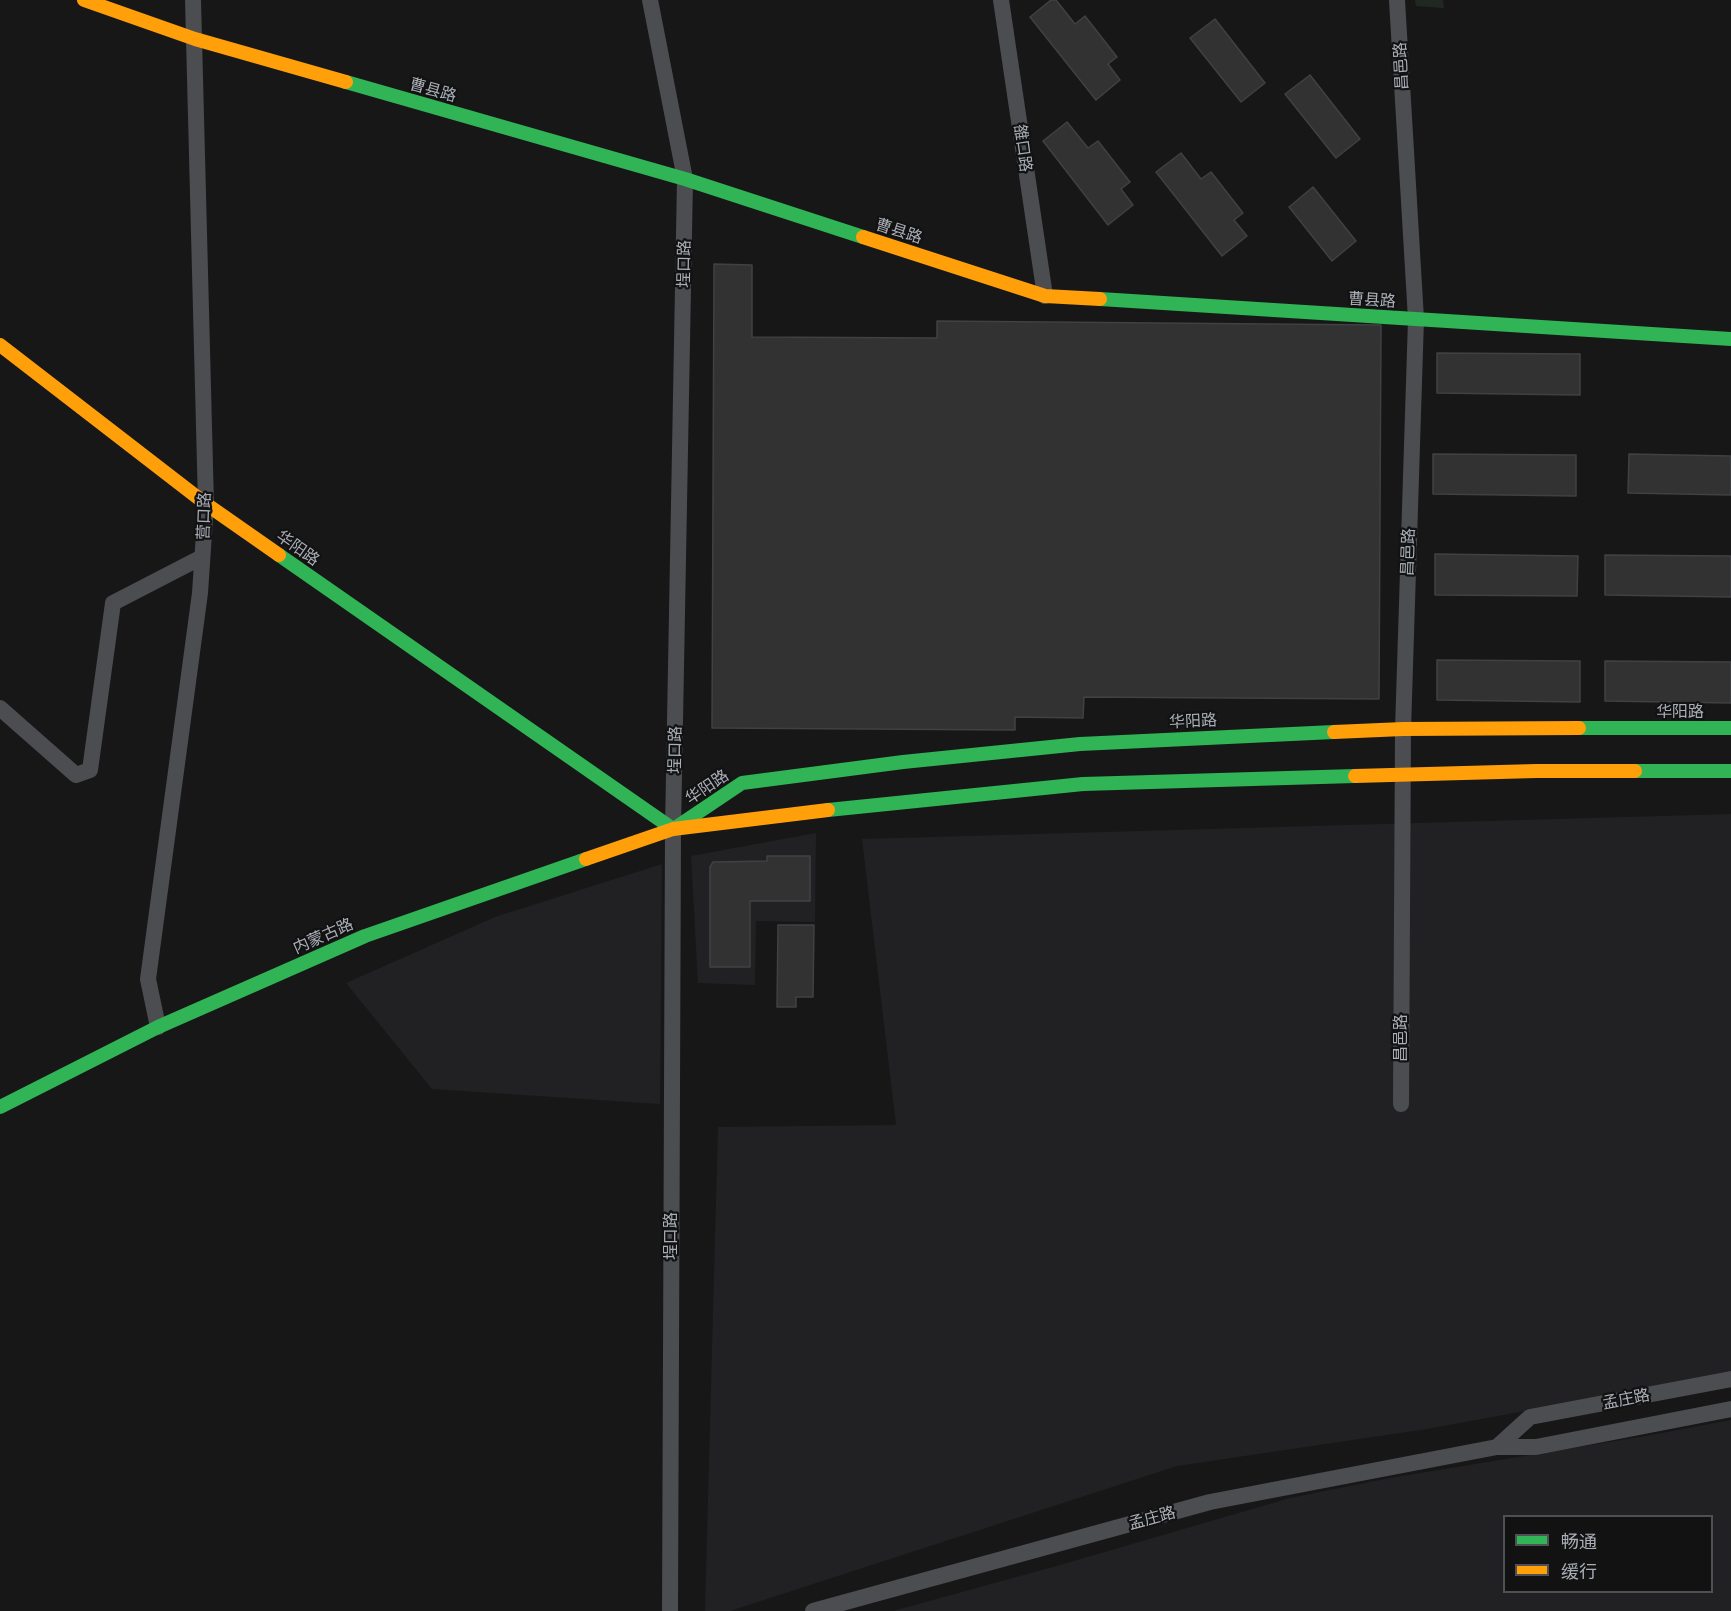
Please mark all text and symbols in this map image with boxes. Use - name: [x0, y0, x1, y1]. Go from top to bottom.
- street label: 昌邑路: [1390, 42, 1412, 90]
- street label: 曹县路: [407, 74, 459, 106]
- street label: 雒口路: [1010, 123, 1036, 173]
- street label: 曹县路: [873, 214, 925, 248]
- street label: 埕口路: [674, 240, 694, 288]
- street label: 曹县路: [1347, 289, 1397, 311]
- street label: 营口路: [194, 492, 214, 540]
- street label: 华阳路: [273, 526, 323, 570]
- street label: 昌邑路: [1398, 528, 1418, 576]
- street label: 华阳路: [1656, 702, 1704, 722]
- street label: 华阳路: [1169, 710, 1217, 732]
- street label: 埕口路: [665, 726, 685, 774]
- street label: 华阳路: [682, 766, 732, 808]
- street label: 内蒙古路: [290, 914, 356, 958]
- street label: 昌邑路: [1391, 1014, 1411, 1062]
- street label: 埕口路: [661, 1212, 681, 1260]
- street label: 孟庄路: [1601, 1385, 1651, 1413]
- street label: 孟庄路: [1126, 1503, 1178, 1533]
- legend: [1503, 1515, 1713, 1593]
- text: 畅通: [1561, 1530, 1597, 1552]
- text: 缓行: [1561, 1560, 1597, 1582]

